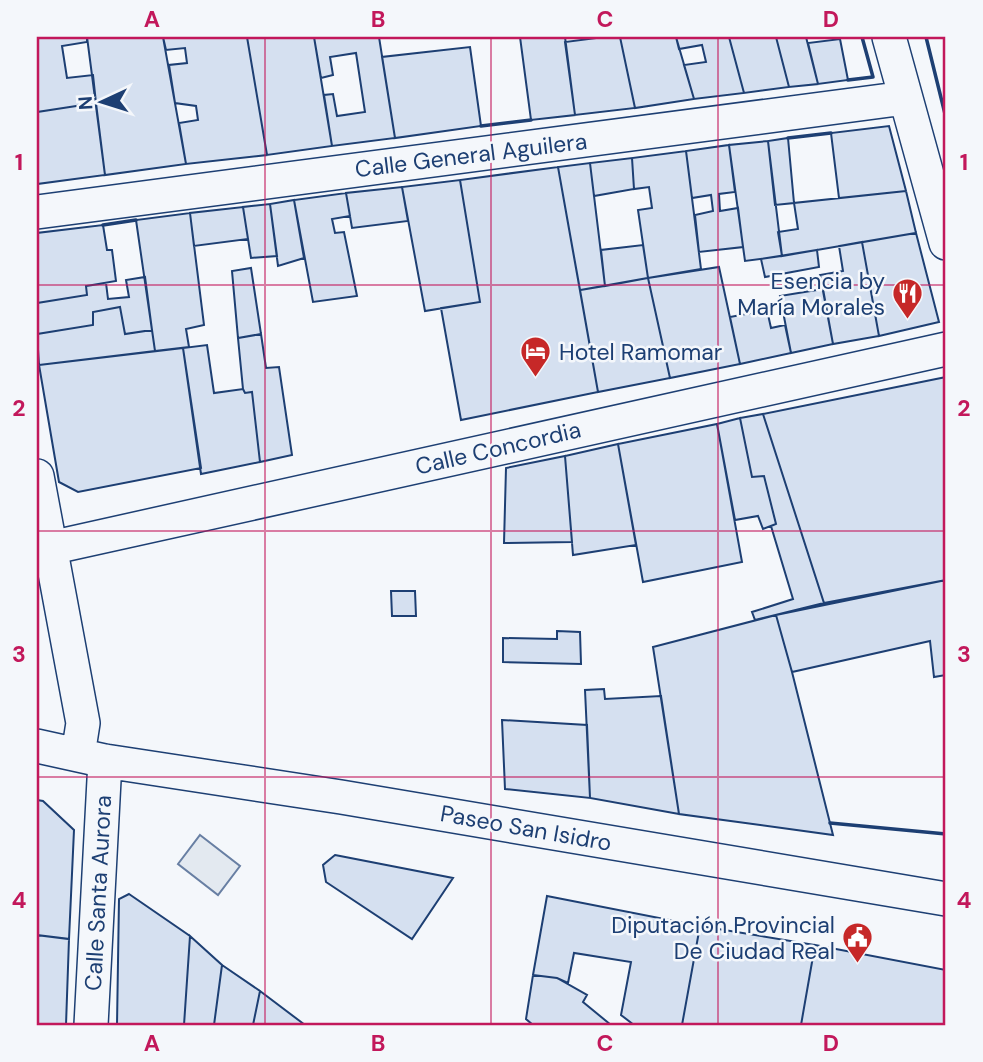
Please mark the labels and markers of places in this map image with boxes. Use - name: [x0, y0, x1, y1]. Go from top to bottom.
- place label: Esencia by María Morales: [737, 266, 885, 322]
- restaurant icon: Esencia by María Morales: [891, 277, 925, 321]
- hotel icon: Hotel Ramomar: [519, 335, 553, 379]
- place label: Hotel Ramomar: [559, 337, 722, 367]
- place label: Diputación Provincial De Ciudad Real: [611, 910, 835, 966]
- public building icon: Diputación Provincial De Ciudad Real: [841, 921, 875, 965]

